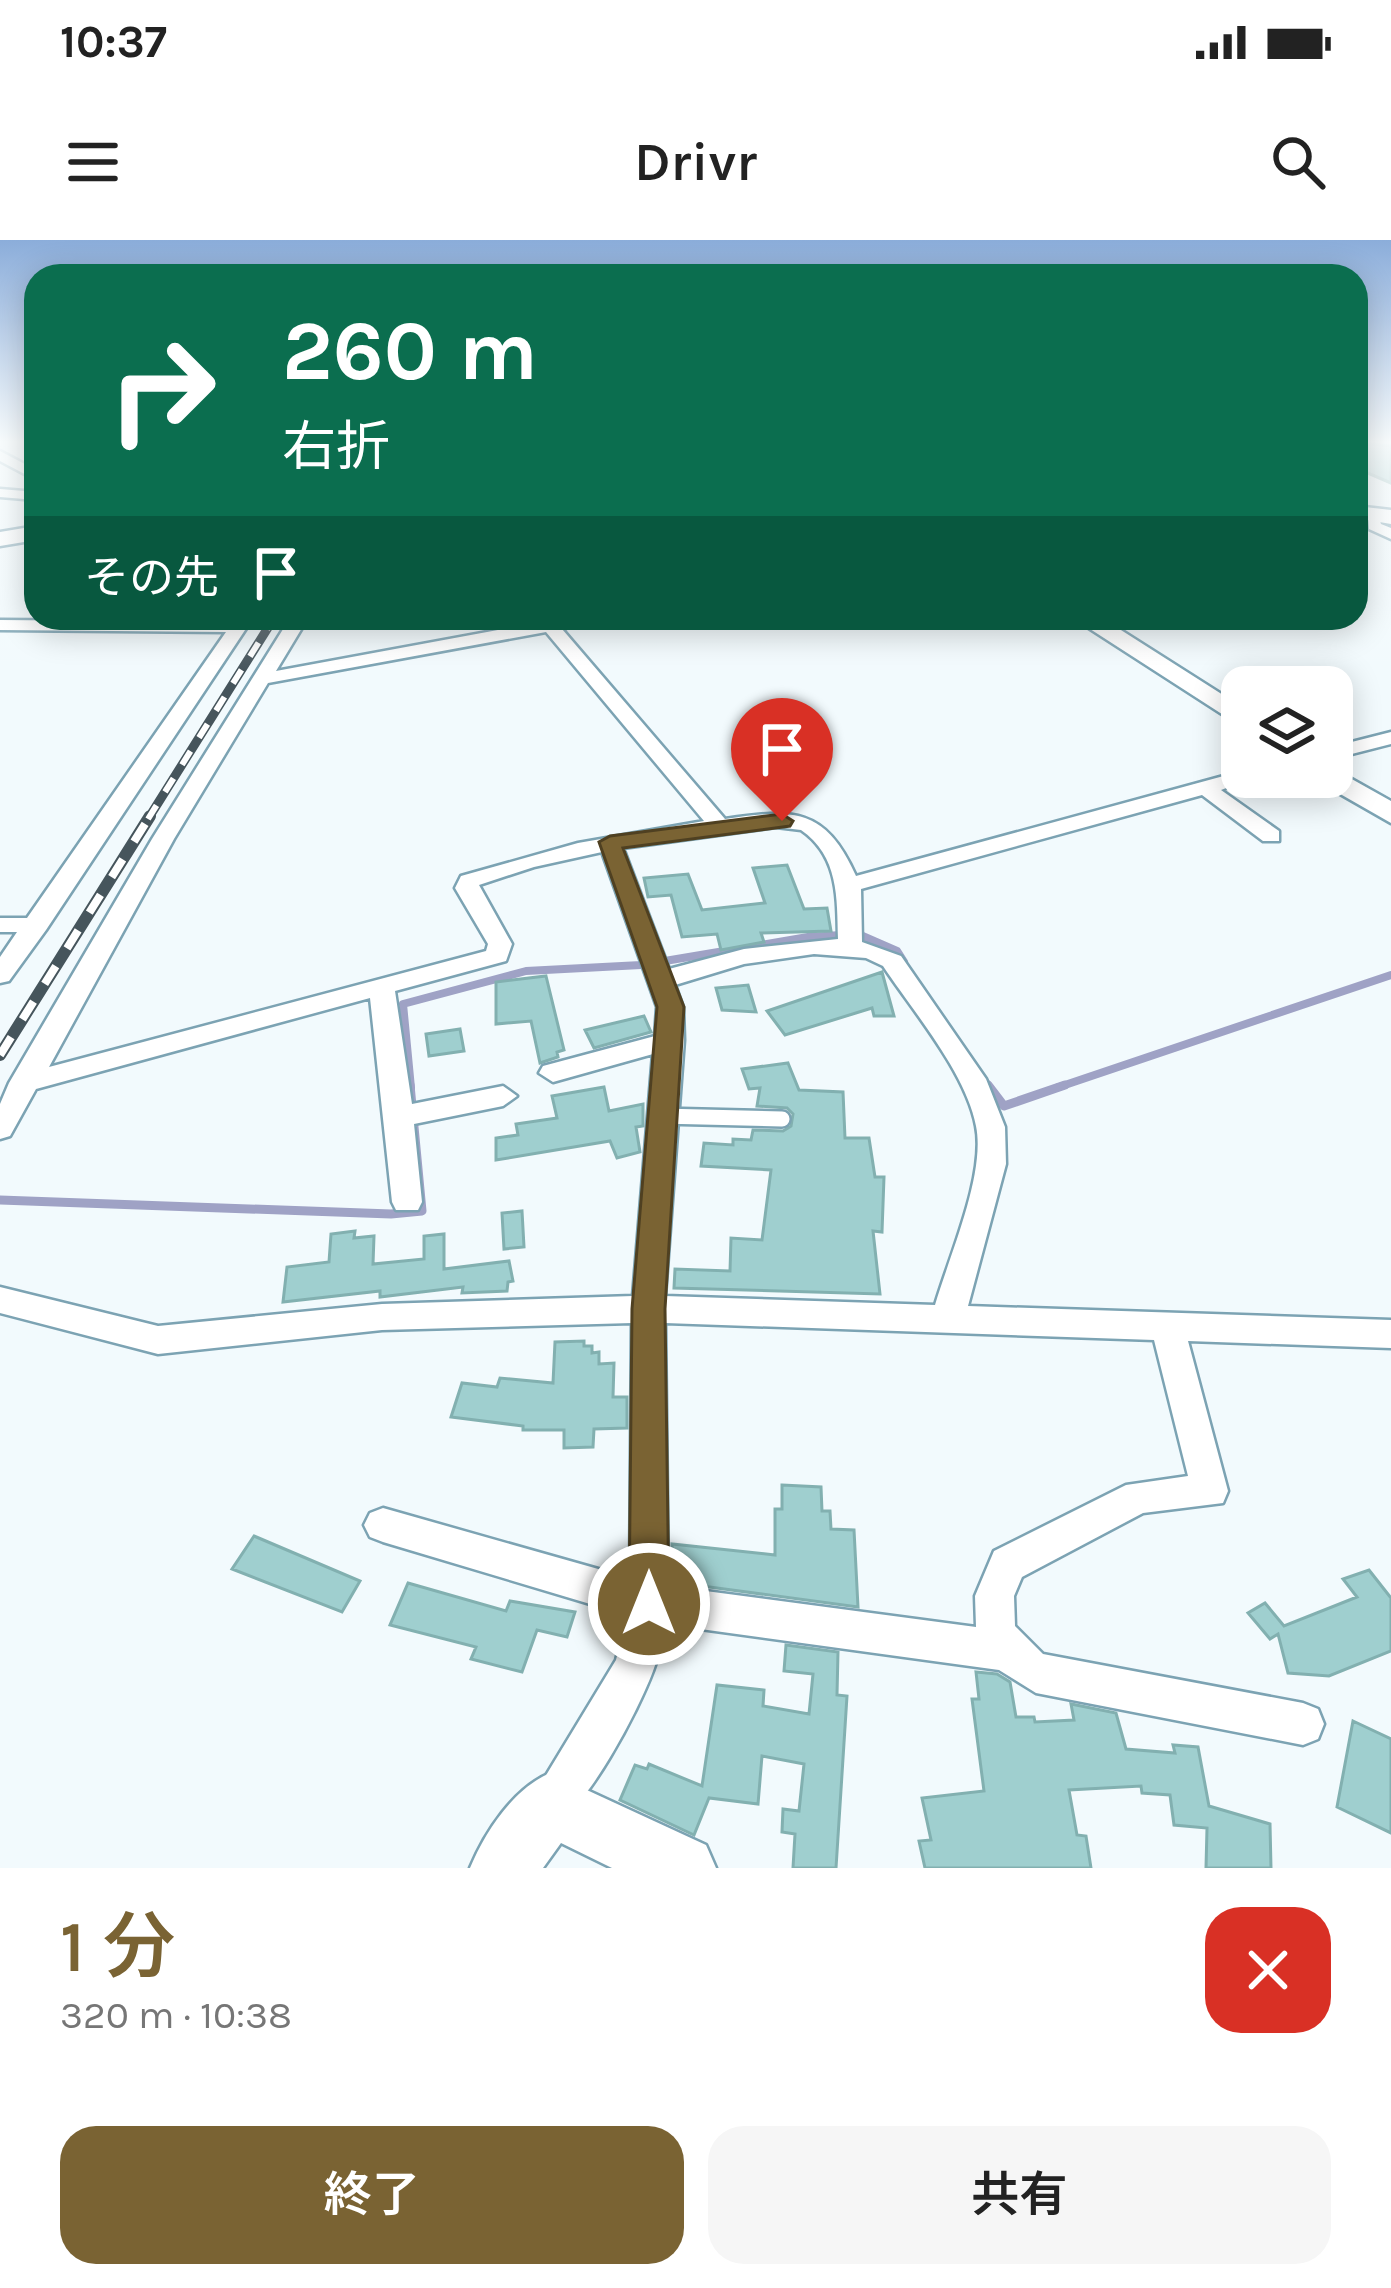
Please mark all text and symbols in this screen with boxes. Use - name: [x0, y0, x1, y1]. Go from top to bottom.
- text: 10:37: [60, 16, 167, 68]
- icon: menu: [60, 129, 126, 195]
- icon: search: [1265, 129, 1331, 195]
- text: Drivr: [634, 130, 757, 194]
- text: 260 m: [282, 302, 538, 400]
- icon: right: [84, 312, 240, 468]
- text: 右折: [282, 415, 390, 479]
- icon: arrive: [243, 540, 309, 606]
- text: その先: [84, 552, 219, 604]
- map controls: [1221, 666, 1353, 798]
- button: layers: [1221, 666, 1353, 798]
- pin: [731, 698, 833, 821]
- icon: arrive: [749, 716, 815, 782]
- position arrow: [586, 1541, 712, 1667]
- text: 1 分: [60, 1905, 175, 1989]
- button: close: [1205, 1907, 1331, 2033]
- text: 320 m · 10:38: [60, 1992, 292, 2038]
- button: 終了: [60, 2126, 684, 2264]
- button: 共有: [708, 2126, 1331, 2264]

